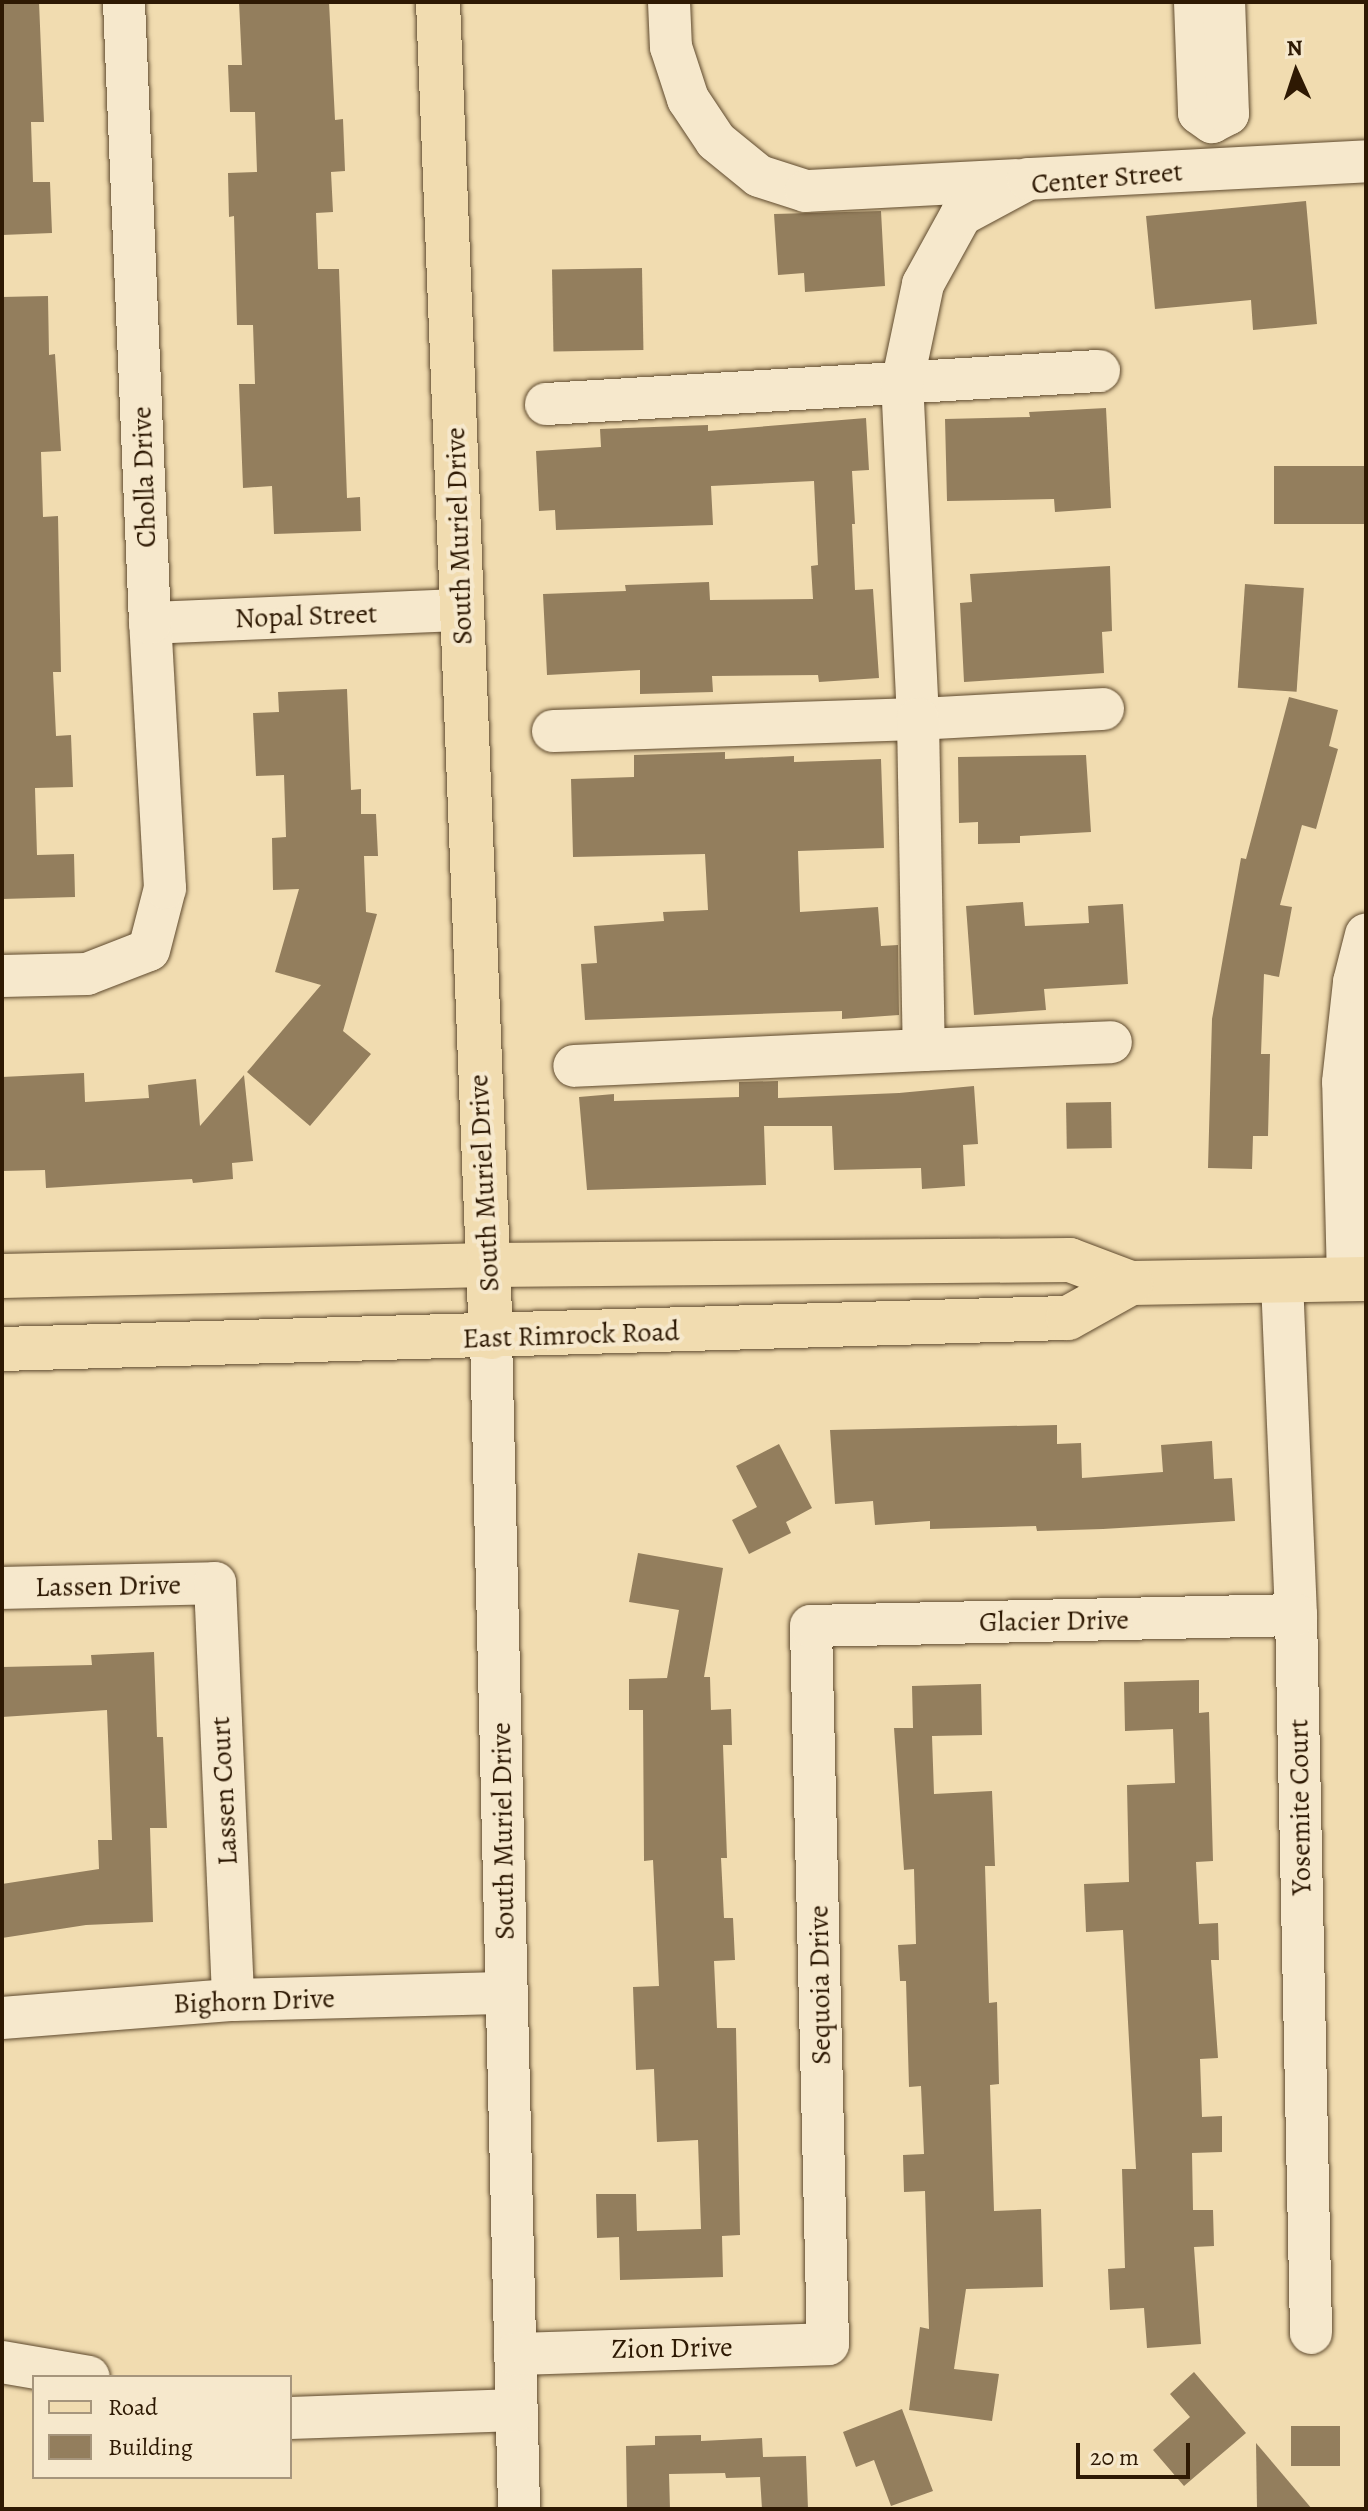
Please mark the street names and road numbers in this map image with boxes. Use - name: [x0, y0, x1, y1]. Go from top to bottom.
- street label: Center Street: [1030, 155, 1184, 201]
- street label: Cholla Drive: [125, 406, 163, 548]
- street label: South Muriel Drive: [438, 427, 480, 645]
- street label: Nopal Street: [234, 597, 378, 635]
- street label: South Muriel Drive: [462, 1073, 506, 1293]
- street label: East Rimrock Road: [462, 1314, 680, 1356]
- street label: Lassen Drive: [35, 1568, 181, 1604]
- street label: Glacier Drive: [979, 1603, 1129, 1639]
- street label: Lassen Court: [203, 1716, 245, 1866]
- street label: Yosemite Court: [1282, 1719, 1318, 1895]
- street label: South Muriel Drive: [484, 1722, 522, 1940]
- street label: Sequoia Drive: [802, 1905, 838, 2065]
- street label: Bighorn Drive: [173, 1981, 335, 2021]
- street label: Zion Drive: [611, 2330, 733, 2366]

